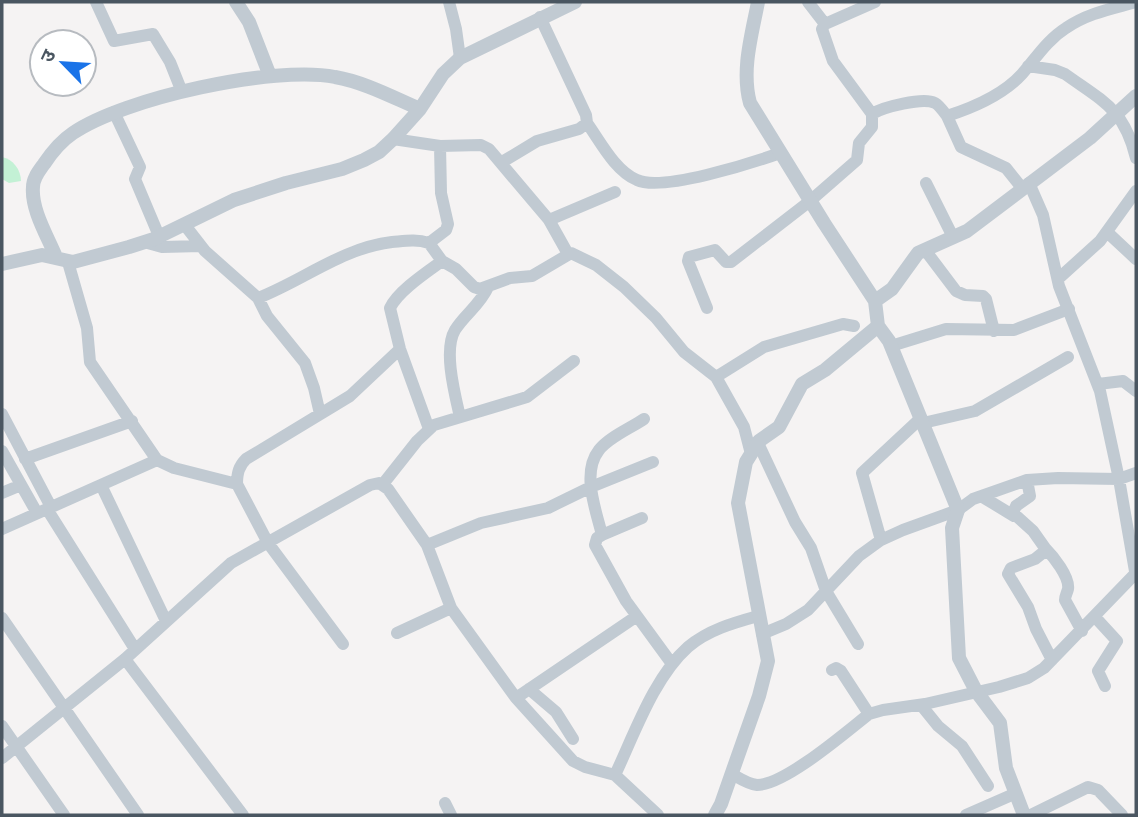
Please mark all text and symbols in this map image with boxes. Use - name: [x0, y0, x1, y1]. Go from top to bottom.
- north arrow: [28, 28, 98, 98]
- text: उ: [36, 46, 62, 66]

